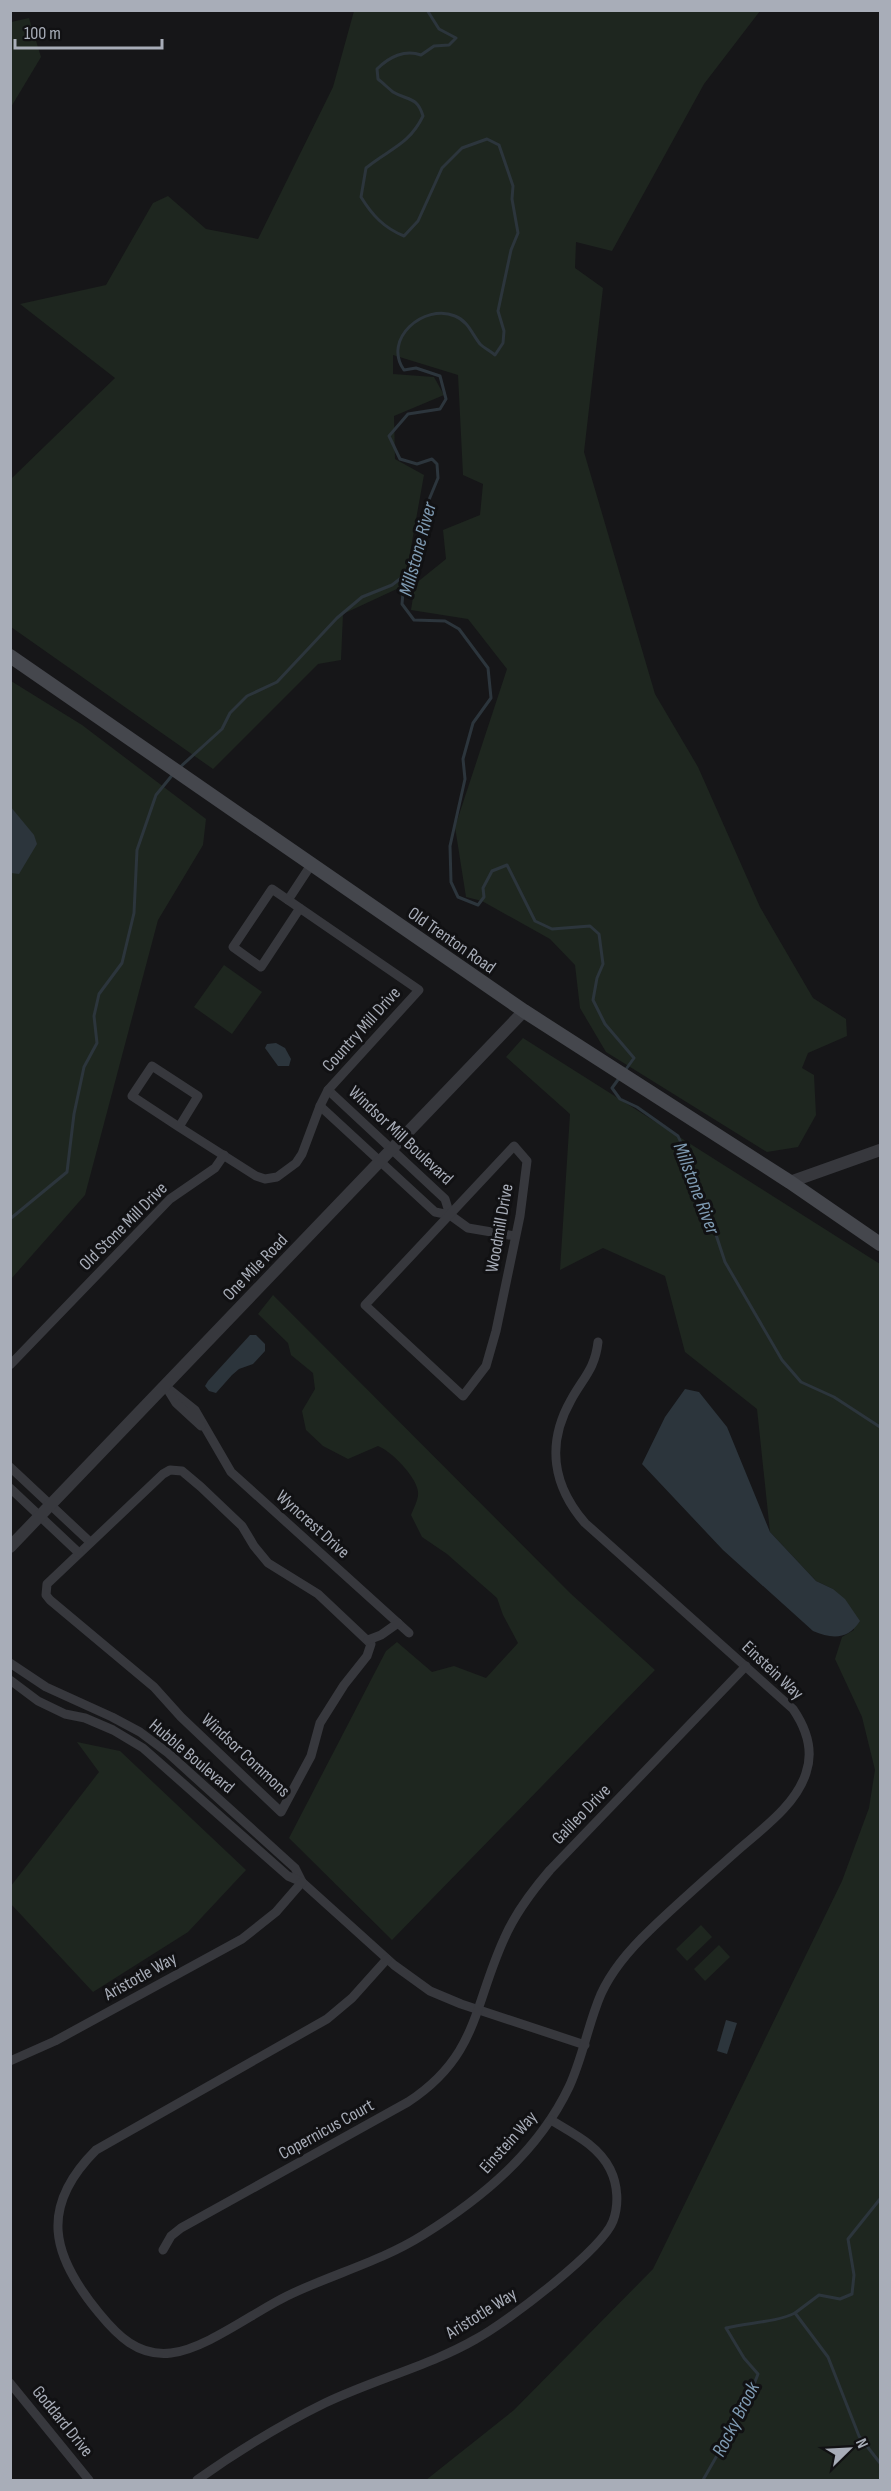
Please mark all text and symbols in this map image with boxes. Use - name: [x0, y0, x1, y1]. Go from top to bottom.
- scale bar: [15, 12, 162, 50]
- text: 100 m: [24, 23, 61, 44]
- water label: Millstone River: [394, 498, 442, 599]
- street label: Old Trenton Road: [404, 903, 499, 978]
- street label: Country Mill Drive: [318, 983, 405, 1076]
- street label: Windsor Mill Boulevard: [344, 1082, 457, 1189]
- water label: Millstone River: [668, 1139, 725, 1239]
- street label: Old Stone Mill Drive: [75, 1178, 172, 1275]
- street label: Woodmill Drive: [481, 1182, 518, 1274]
- street label: One Mile Road: [219, 1230, 292, 1305]
- street label: Wyncrest Drive: [272, 1486, 354, 1563]
- street label: Einstein Way: [738, 1637, 808, 1704]
- street label: Windsor Commons: [197, 1709, 294, 1802]
- street label: Hubble Boulevard: [145, 1715, 238, 1798]
- street label: Galileo Drive: [548, 1780, 615, 1849]
- street label: Aristotle Way: [99, 1948, 180, 2005]
- street label: Copernicus Court: [275, 2094, 378, 2164]
- street label: Einstein Way: [475, 2107, 542, 2178]
- street label: Aristotle Way: [441, 2283, 521, 2344]
- water label: Rocky Brook: [707, 2378, 765, 2461]
- street label: Goddard Drive: [28, 2382, 98, 2461]
- north arrow: [819, 2419, 879, 2479]
- text: N: [851, 2436, 872, 2451]

